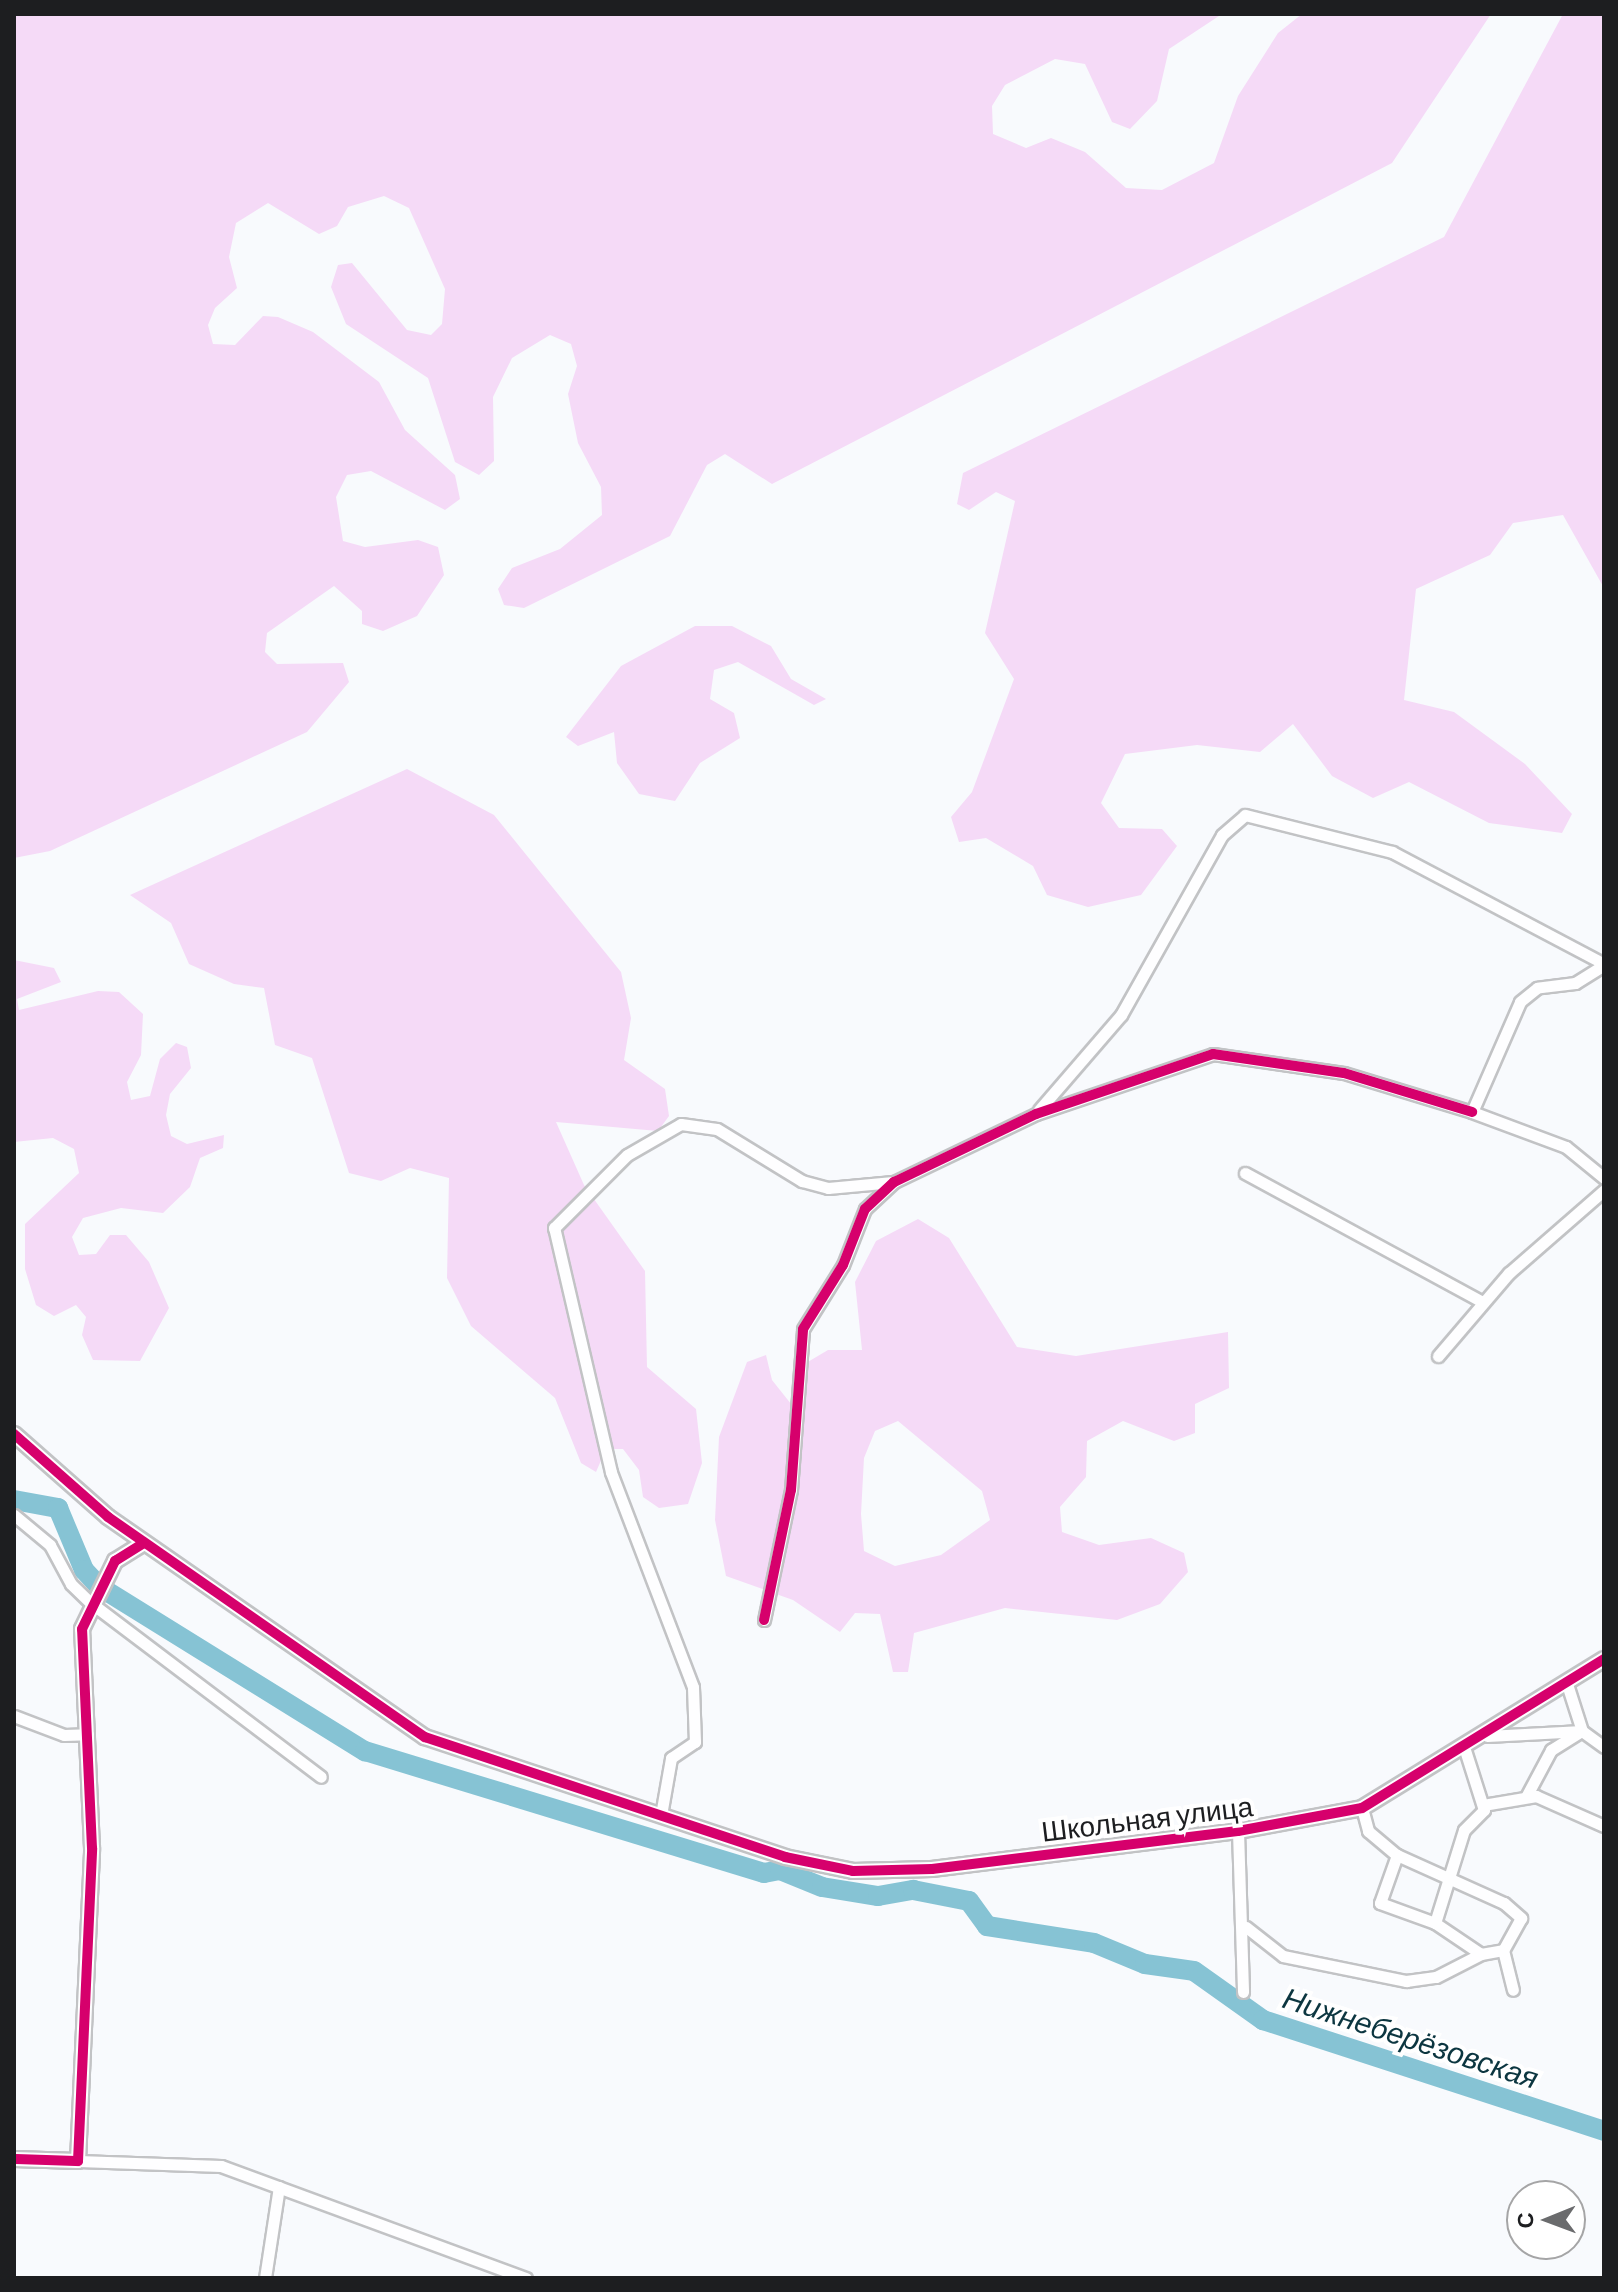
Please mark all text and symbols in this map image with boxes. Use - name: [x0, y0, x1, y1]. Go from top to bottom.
- street label: Школьная улица: [1039, 1788, 1255, 1848]
- water label: Нижнеберёзовская: [1279, 1979, 1543, 2095]
- north arrow: [1506, 2180, 1586, 2260]
- text: С: [1511, 2212, 1537, 2229]

